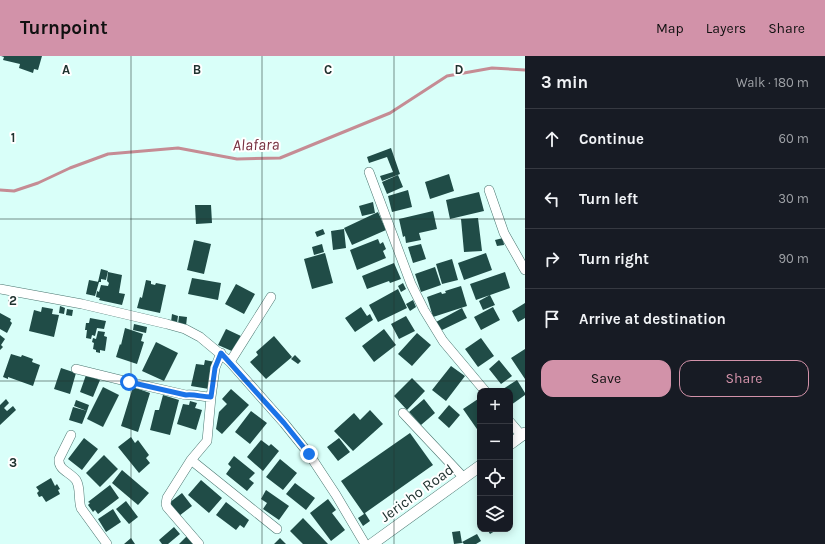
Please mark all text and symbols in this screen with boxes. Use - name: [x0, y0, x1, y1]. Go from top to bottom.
- text: Turnpoint: [20, 17, 108, 39]
- text: Map: [656, 20, 684, 37]
- text: Layers: [706, 20, 746, 37]
- text: Share: [768, 20, 805, 37]
- text: A: [62, 62, 70, 77]
- text: B: [193, 62, 201, 77]
- text: C: [324, 62, 332, 77]
- text: D: [455, 62, 464, 77]
- text: 3 min: [541, 72, 588, 92]
- text: Walk · 180 m: [736, 75, 809, 90]
- icon: ahead: [541, 128, 563, 150]
- text: 1: [11, 130, 15, 145]
- text: Continue: [579, 130, 644, 148]
- text: 60 m: [779, 131, 809, 146]
- water label: Alafara: [232, 135, 280, 154]
- icon: left: [541, 188, 563, 210]
- text: Turn left: [579, 190, 638, 208]
- text: 30 m: [778, 191, 809, 206]
- icon: right: [541, 248, 563, 270]
- text: Turn right: [579, 250, 649, 268]
- text: 90 m: [778, 251, 809, 266]
- text: 2: [9, 293, 17, 308]
- icon: arrive: [541, 308, 563, 330]
- text: Arrive at destination: [579, 310, 726, 328]
- button: Save: [541, 360, 671, 397]
- button: Share: [679, 360, 809, 397]
- route start: [120, 373, 138, 391]
- map controls: [477, 388, 513, 532]
- button: +: [477, 388, 513, 424]
- button: −: [477, 424, 513, 460]
- route end: [300, 445, 318, 463]
- text: 3: [9, 455, 17, 470]
- street label: Jericho Road: [377, 460, 457, 526]
- button: locate: [477, 460, 513, 496]
- button: layers: [477, 496, 513, 532]

